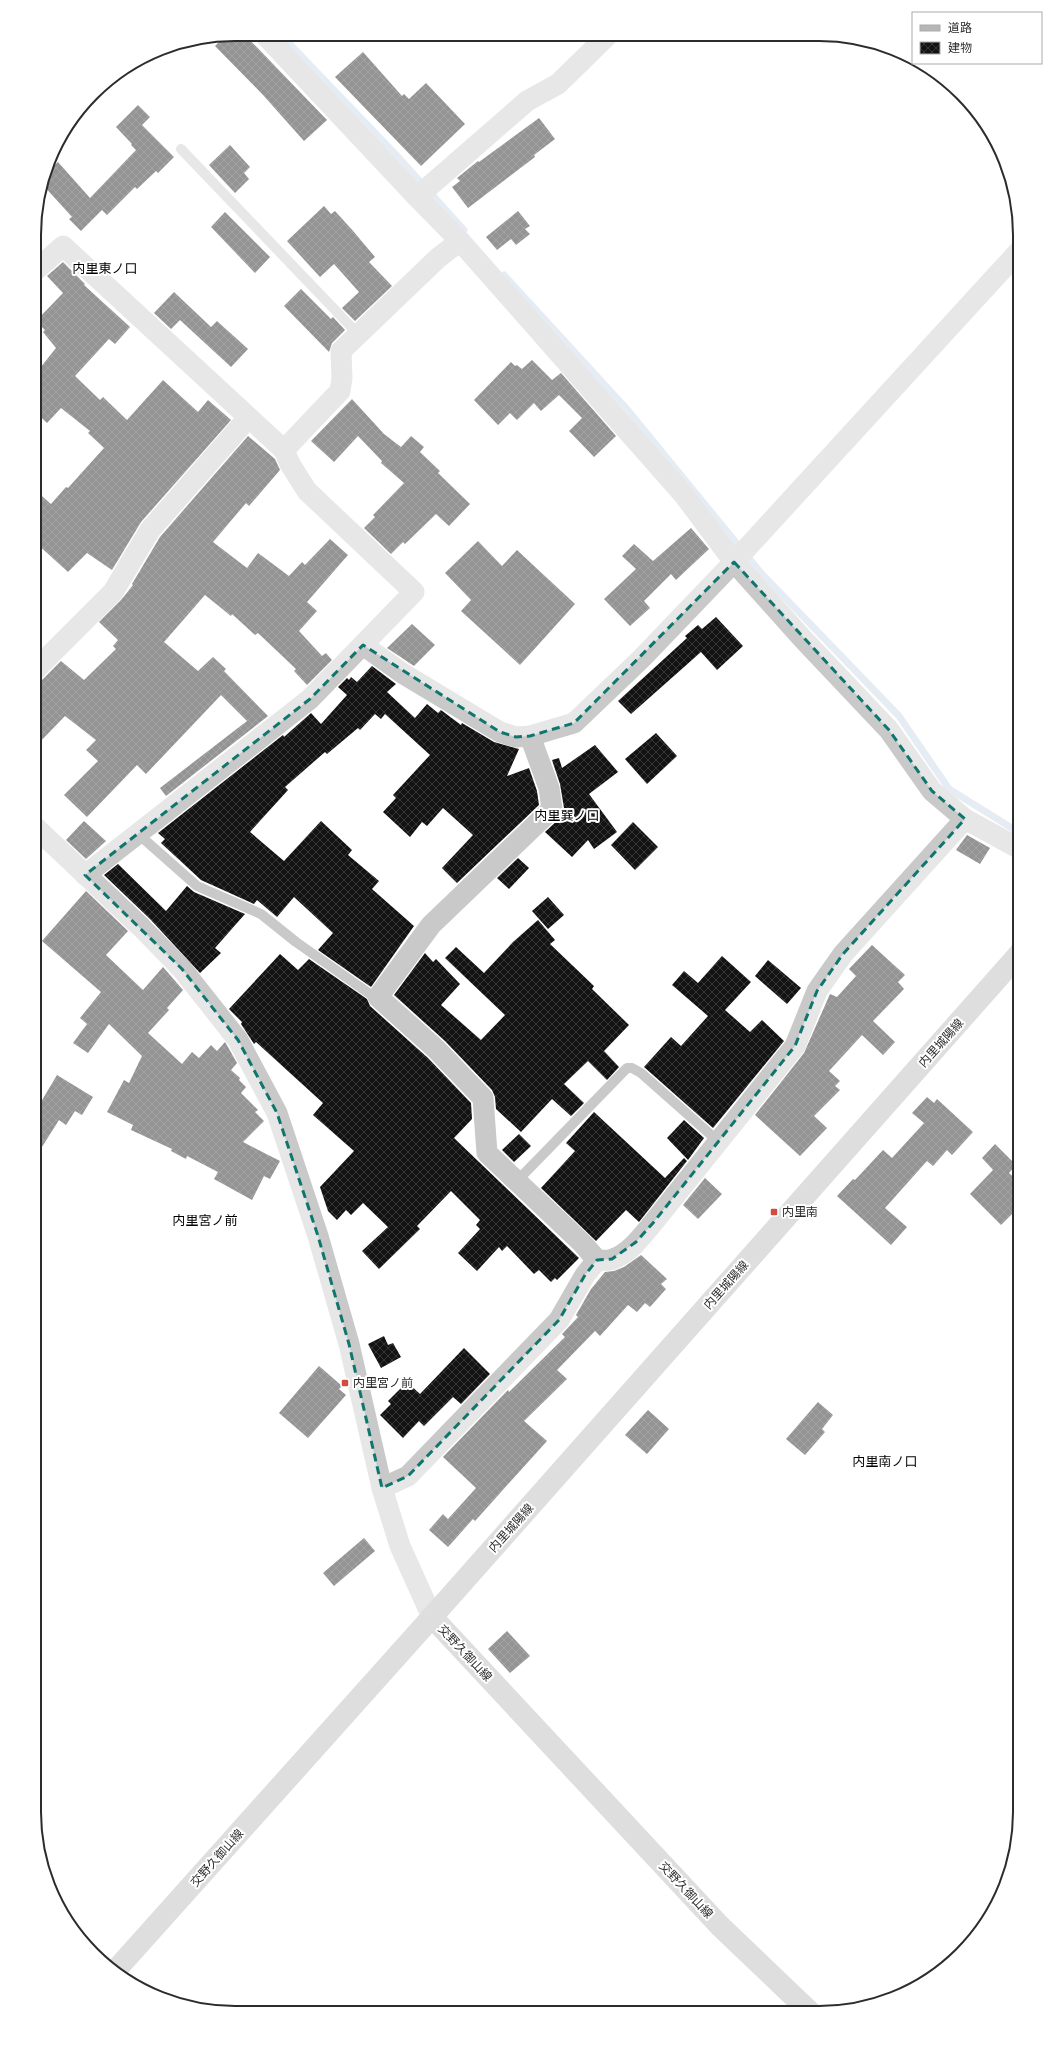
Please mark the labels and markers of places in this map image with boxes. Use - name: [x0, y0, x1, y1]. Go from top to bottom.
- place label: 内里南: [782, 1205, 818, 1219]
- marker: 内里南: [769, 1207, 779, 1217]
- place label: 内里宮ノ前: [353, 1376, 413, 1390]
- marker: 内里宮ノ前: [340, 1378, 350, 1388]

